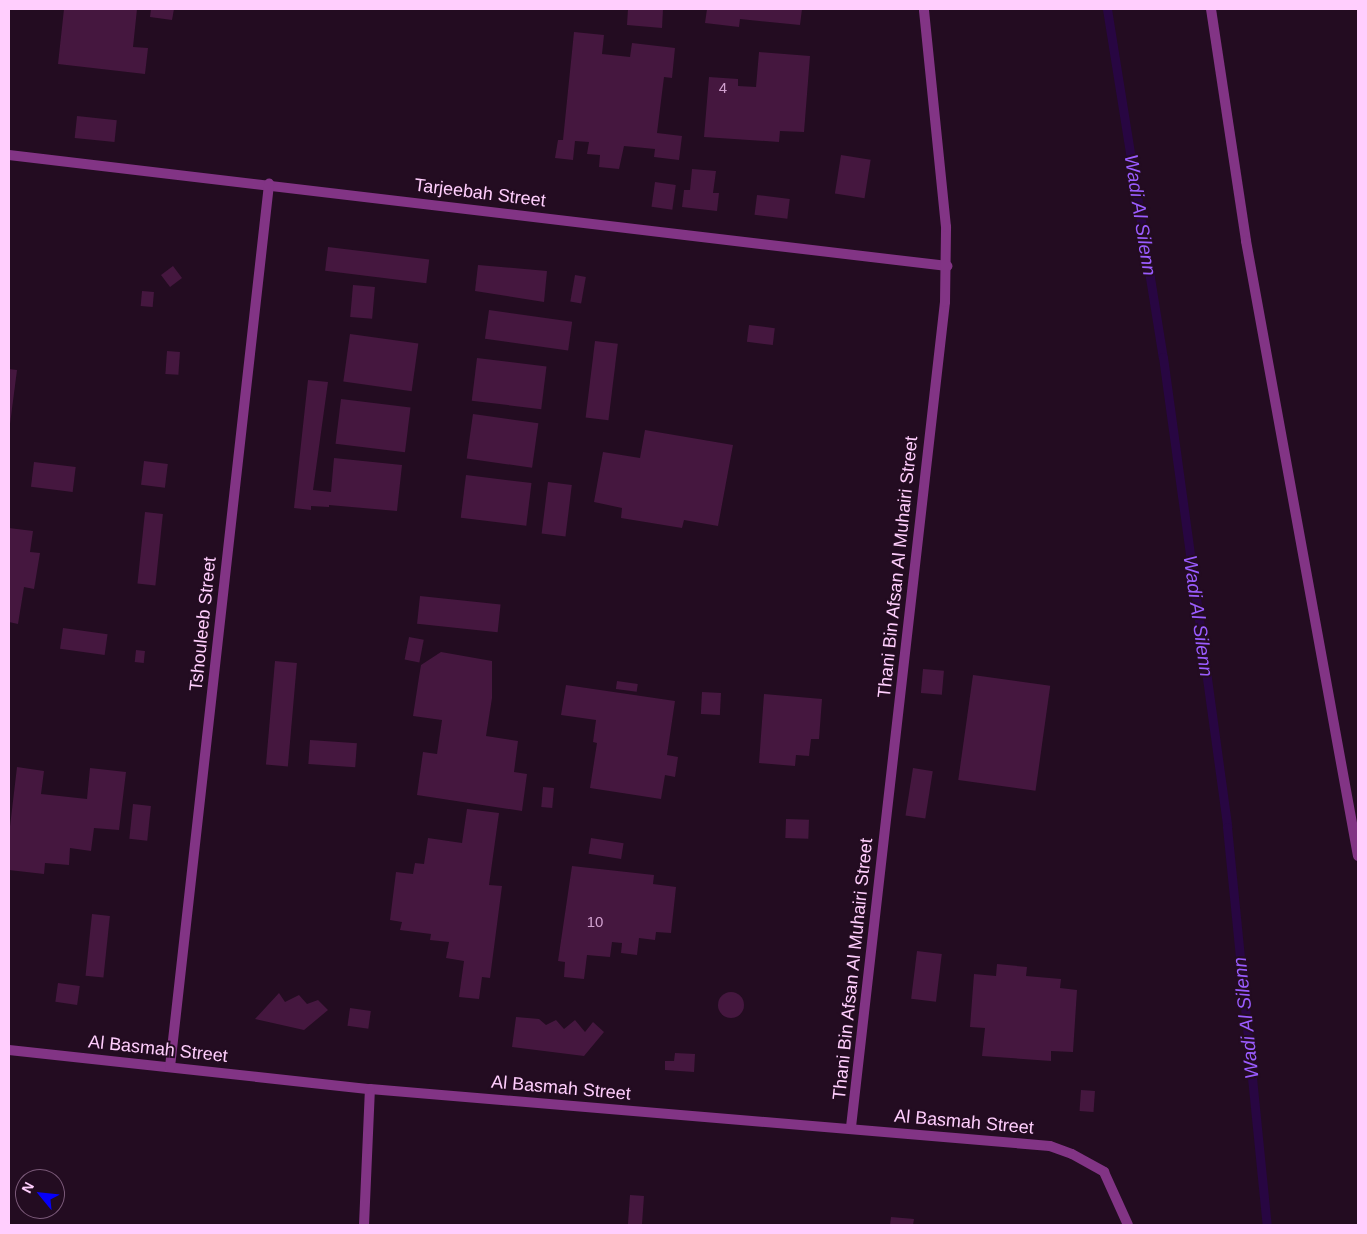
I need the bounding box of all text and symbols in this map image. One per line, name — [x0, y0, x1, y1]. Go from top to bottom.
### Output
house number: 4 — [719, 79, 727, 97]
water label: Wadi Al Silenn — [1119, 152, 1161, 278]
street label: Tarjeebah Street — [413, 174, 547, 212]
street label: Thani Bin Afsan Al Muhairi Street — [873, 434, 923, 700]
water label: Wadi Al Silenn — [1178, 553, 1218, 679]
street label: Tshouleeb Street — [185, 556, 221, 692]
street label: Thani Bin Afsan Al Muhairi Street — [828, 836, 878, 1102]
house number: 10 — [587, 913, 603, 931]
water label: Wadi Al Silenn — [1228, 956, 1264, 1080]
street label: Al Basmah Street — [87, 1031, 229, 1067]
street label: Al Basmah Street — [490, 1071, 632, 1105]
street label: Al Basmah Street — [893, 1105, 1035, 1139]
north arrow — [15, 1169, 65, 1219]
text: N — [18, 1179, 37, 1196]

